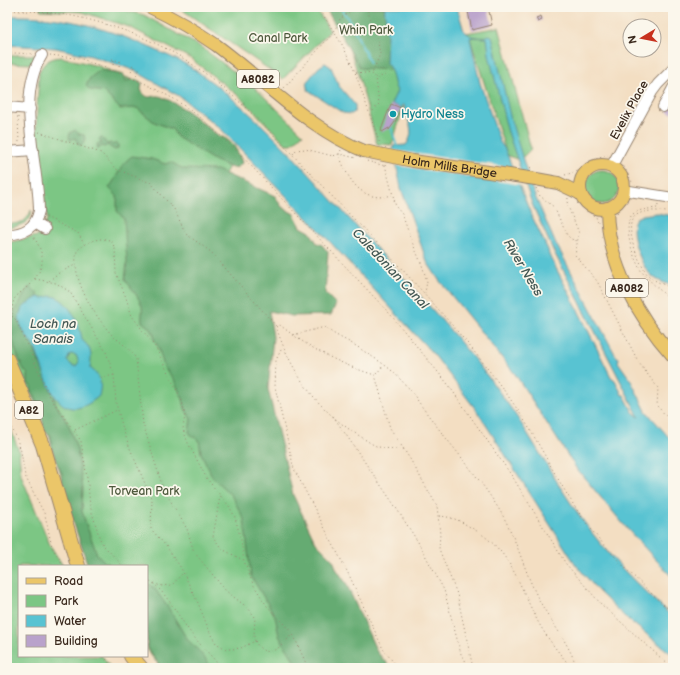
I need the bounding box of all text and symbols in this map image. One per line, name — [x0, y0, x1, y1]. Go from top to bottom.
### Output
north arrow — [622, 18, 662, 58]
park label: Whin Park — [339, 23, 393, 38]
park label: Canal Park — [249, 31, 308, 46]
text: N — [626, 34, 640, 45]
road number: A8082 — [237, 70, 279, 88]
street label: Evelix Place — [607, 78, 652, 142]
place label: Hydro Ness — [401, 107, 464, 122]
marker: Hydro Ness — [388, 109, 398, 119]
street label: Holm Mills Bridge — [401, 152, 498, 181]
water label: Caledonian Canal — [349, 225, 433, 313]
water label: River Ness — [500, 236, 547, 299]
road number: A8082 — [606, 279, 648, 297]
water label: Loch na Sanais — [30, 316, 76, 347]
road number: A82 — [15, 401, 43, 419]
park label: Torvean Park — [109, 484, 179, 499]
legend — [18, 565, 148, 657]
text: Road — [54, 574, 83, 589]
text: Park — [54, 594, 78, 609]
text: Water — [54, 614, 86, 629]
text: Building — [54, 634, 98, 649]

